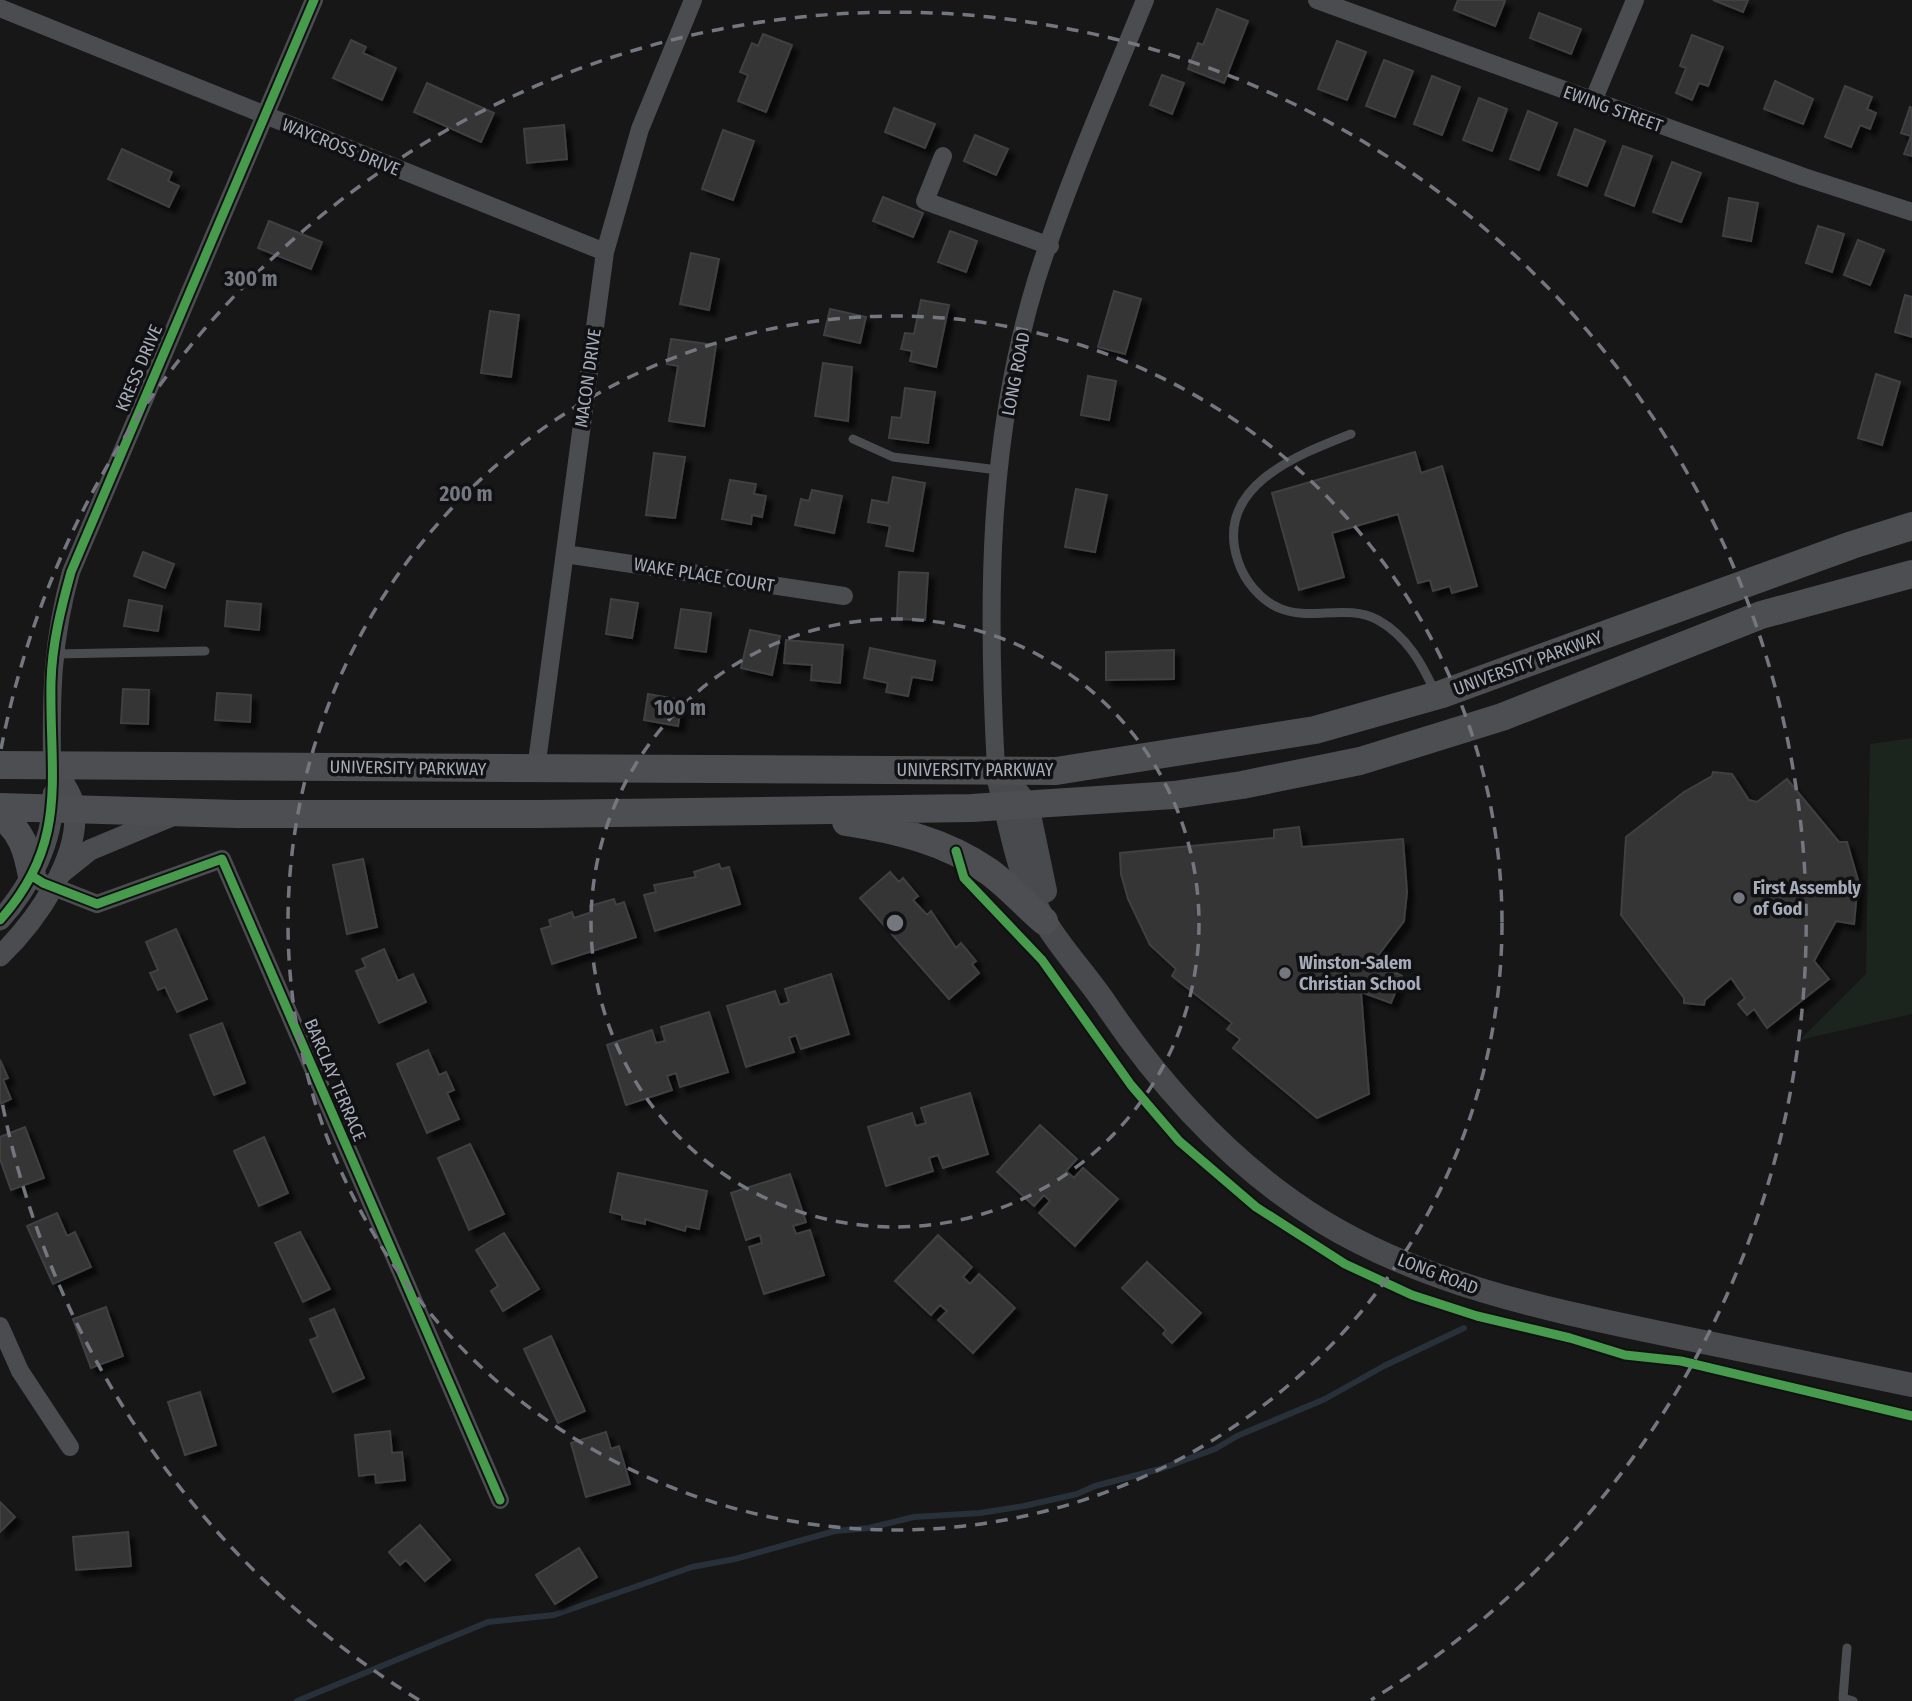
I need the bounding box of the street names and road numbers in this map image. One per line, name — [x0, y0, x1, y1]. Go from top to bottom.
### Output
street label: EWING STREET — [1560, 81, 1666, 137]
street label: WAYCROSS DRIVE — [279, 113, 403, 181]
street label: KRESS DRIVE — [111, 321, 167, 415]
street label: MACON DRIVE — [570, 327, 606, 429]
street label: LONG ROAD — [997, 330, 1035, 418]
street label: WAKE PLACE COURT — [632, 553, 777, 597]
street label: UNIVERSITY PARKWAY — [1451, 626, 1605, 700]
street label: UNIVERSITY PARKWAY — [329, 756, 487, 780]
street label: UNIVERSITY PARKWAY — [897, 759, 1053, 781]
street label: BARCLAY TERRACE — [299, 1015, 371, 1145]
street label: LONG ROAD — [1395, 1249, 1481, 1299]

